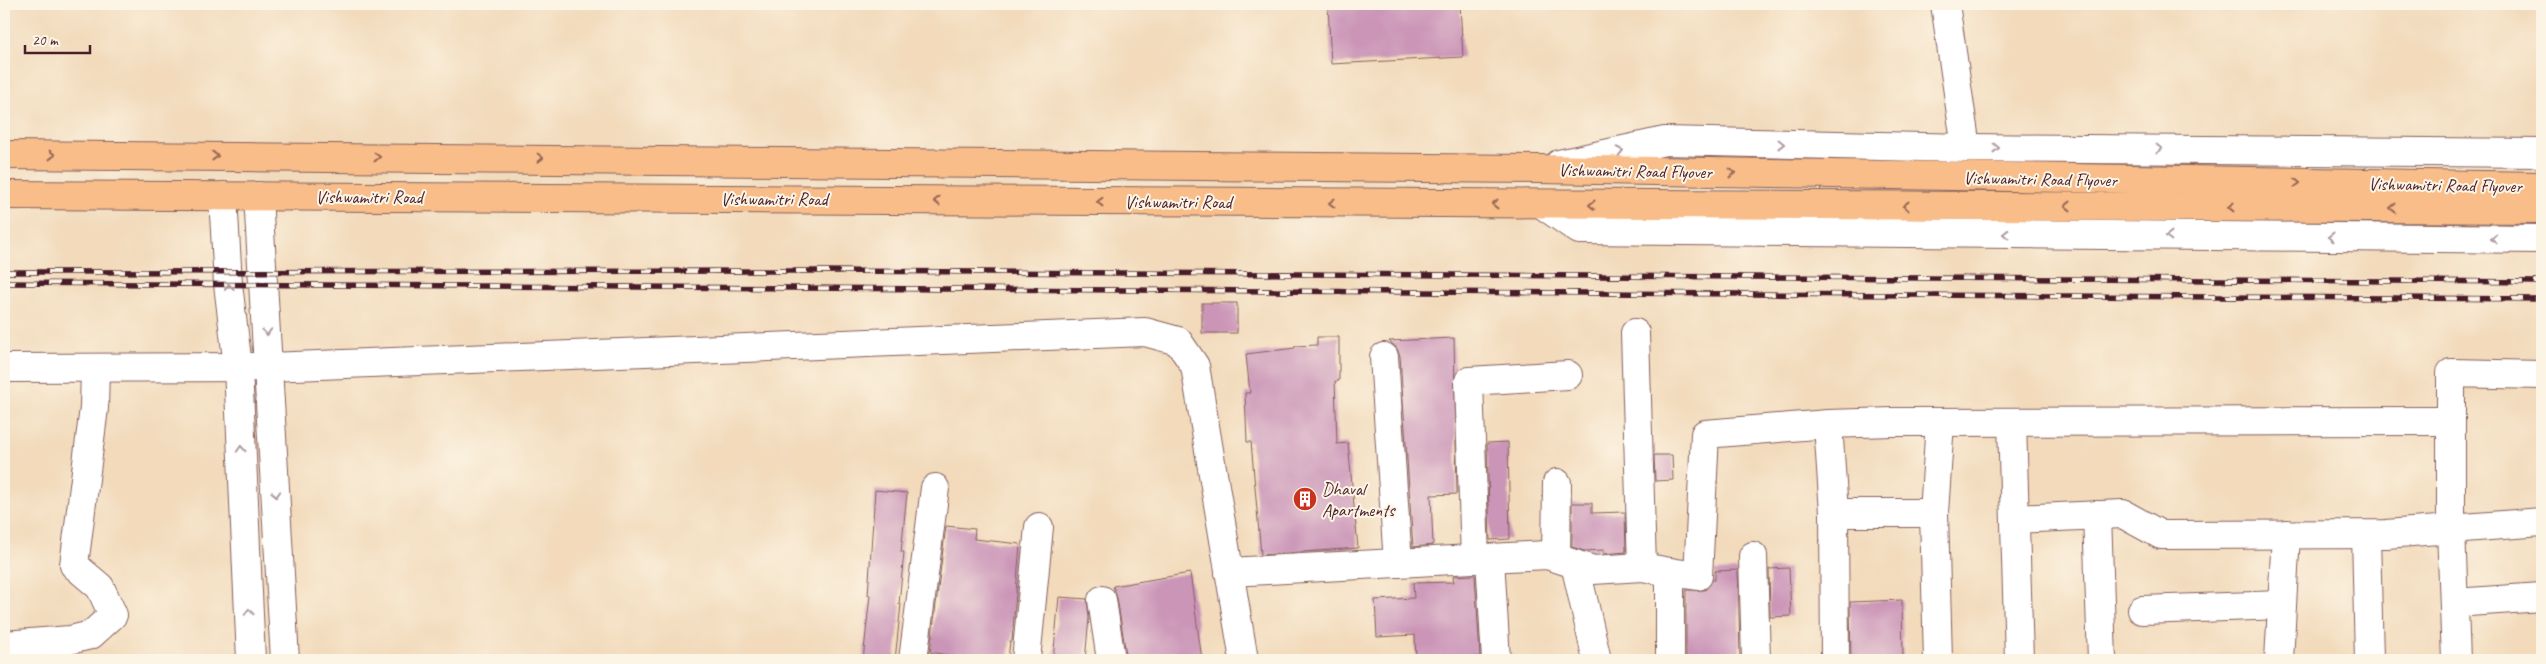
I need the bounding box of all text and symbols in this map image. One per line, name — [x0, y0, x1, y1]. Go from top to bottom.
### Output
scale bar — [25, 22, 90, 54]
text: 20 m — [32, 31, 59, 50]
one-way arrow — [1778, 139, 1785, 149]
one-way arrow — [1992, 143, 2000, 153]
one-way arrow — [2155, 144, 2163, 155]
one-way arrow — [1615, 146, 1624, 157]
one-way arrow — [49, 150, 57, 160]
one-way arrow — [212, 151, 219, 161]
one-way arrow — [374, 152, 382, 162]
one-way arrow — [536, 153, 544, 163]
street label: Vishwamitri Road Flyover — [1558, 159, 1713, 183]
street label: Vishwamitri Road Flyover — [1963, 167, 2118, 191]
one-way arrow — [1728, 168, 1736, 178]
street label: Vishwamitri Road Flyover — [2368, 173, 2523, 197]
one-way arrow — [2293, 178, 2301, 188]
street label: Vishwamitri Road — [316, 186, 425, 208]
street label: Vishwamitri Road — [721, 188, 830, 210]
street label: Vishwamitri Road — [1125, 191, 1234, 213]
one-way arrow — [933, 195, 941, 206]
one-way arrow — [1095, 197, 1103, 207]
one-way arrow — [1328, 198, 1336, 208]
one-way arrow — [1490, 199, 1498, 209]
one-way arrow — [1588, 200, 1596, 210]
one-way arrow — [1902, 201, 1910, 211]
one-way arrow — [2064, 201, 2072, 211]
one-way arrow — [2227, 202, 2234, 212]
one-way arrow — [2389, 203, 2397, 213]
one-way arrow — [2002, 229, 2010, 239]
one-way arrow — [2164, 230, 2172, 241]
one-way arrow — [2327, 232, 2334, 242]
one-way arrow — [2489, 233, 2497, 244]
one-way arrow — [223, 283, 234, 291]
one-way arrow — [261, 328, 272, 336]
one-way arrow — [236, 445, 247, 453]
place label: Dhaval Apartments — [1322, 478, 1396, 521]
building icon: Dhaval Apartments — [1292, 486, 1318, 512]
one-way arrow — [271, 490, 282, 498]
one-way arrow — [243, 607, 254, 615]

